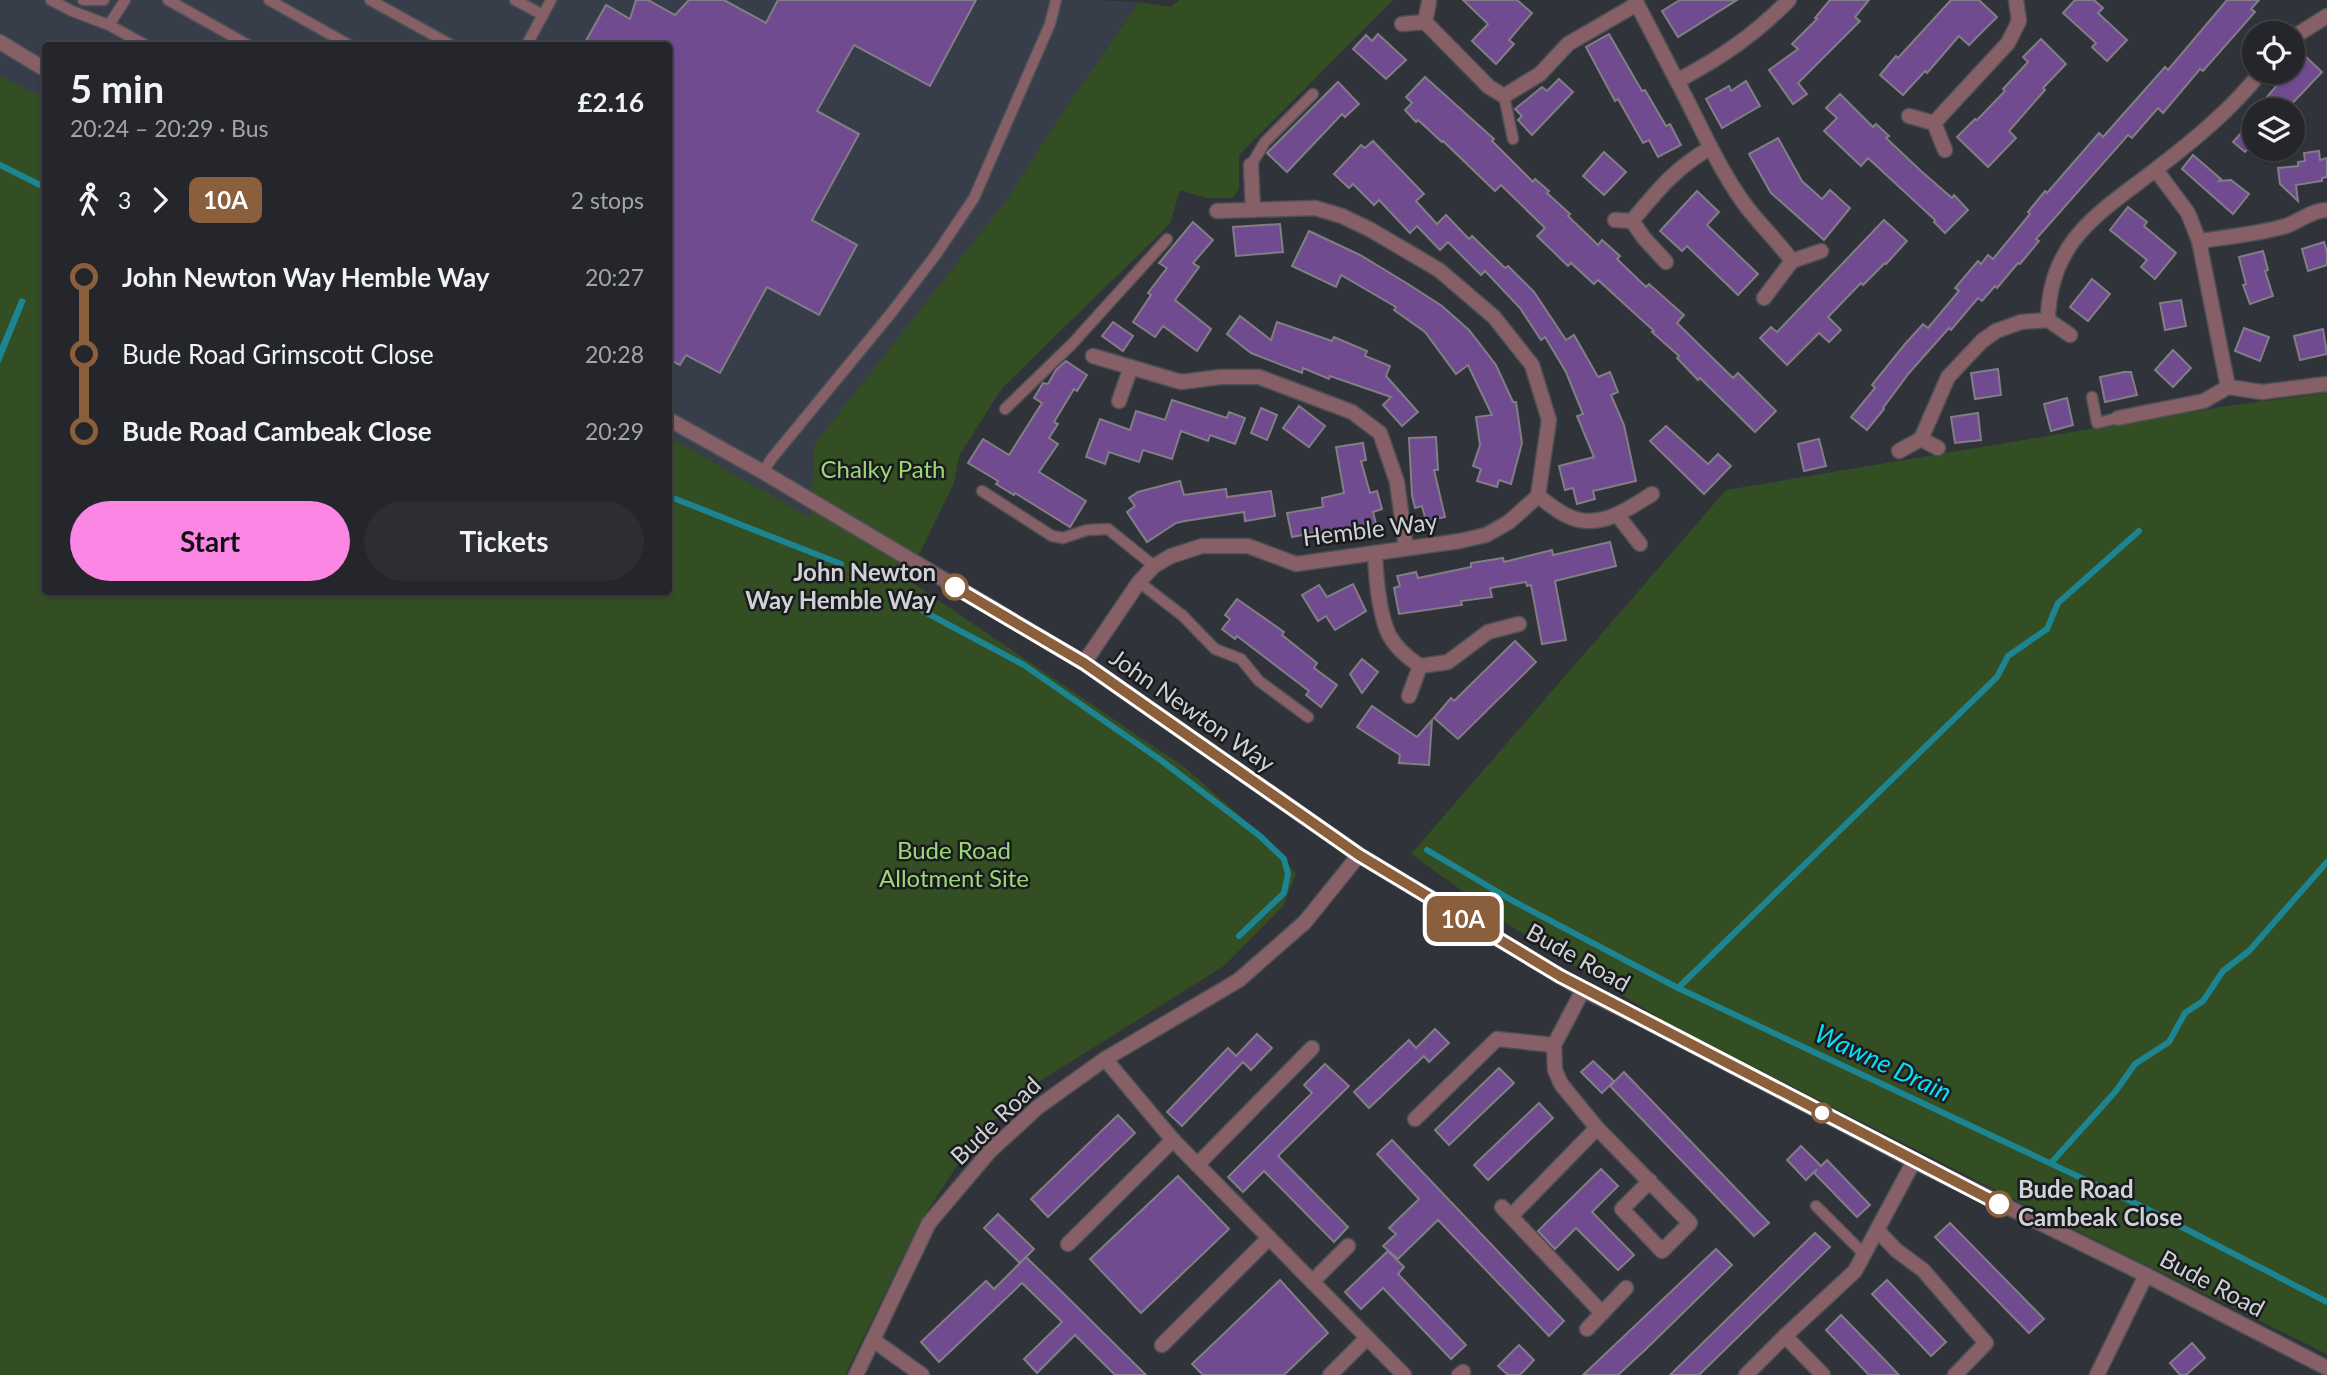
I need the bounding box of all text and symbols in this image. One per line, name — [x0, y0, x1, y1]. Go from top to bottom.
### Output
map controls — [2242, 21, 2305, 161]
button: locate — [2242, 21, 2305, 84]
text: 5 min — [70, 65, 164, 111]
text: £2.16 — [578, 86, 644, 118]
button: layers — [2242, 98, 2305, 161]
text: 20:24 – 20:29 · Bus — [70, 114, 269, 142]
icon: walk — [70, 181, 108, 219]
icon: forward — [141, 181, 179, 219]
text: 10A — [203, 185, 248, 214]
text: 3 — [118, 186, 131, 214]
text: 2 stops — [571, 186, 644, 214]
text: John Newton Way Hemble Way — [122, 261, 490, 293]
text: 20:27 — [585, 263, 644, 291]
text: Bude Road Grimscott Close — [122, 338, 434, 370]
text: 20:28 — [585, 340, 644, 368]
text: Bude Road Cambeak Close — [122, 415, 432, 447]
text: 20:29 — [585, 417, 644, 445]
park label: Chalky Path — [821, 454, 945, 483]
button: Start — [70, 501, 350, 581]
button: Tickets — [364, 501, 644, 581]
street label: Hemble Way — [1301, 506, 1439, 551]
place label: John Newton Way Hemble Way — [745, 557, 936, 614]
marker: John Newton Way Hemble Way — [942, 574, 968, 600]
street label: John Newton Way — [1105, 642, 1281, 778]
park label: Bude Road Allotment Site — [879, 835, 1029, 892]
line badge: 10A — [1423, 896, 1503, 942]
text: 10A — [1441, 904, 1485, 933]
street label: Bude Road — [1522, 916, 1636, 997]
water label: Wawne Drain — [1810, 1016, 1957, 1108]
street label: Bude Road — [944, 1070, 1046, 1170]
unlabelled marker — [1812, 1103, 1832, 1123]
place label: Bude Road Cambeak Close — [2018, 1174, 2183, 1231]
marker: Bude Road Cambeak Close — [1986, 1191, 2012, 1217]
street label: Bude Road — [2156, 1243, 2270, 1322]

